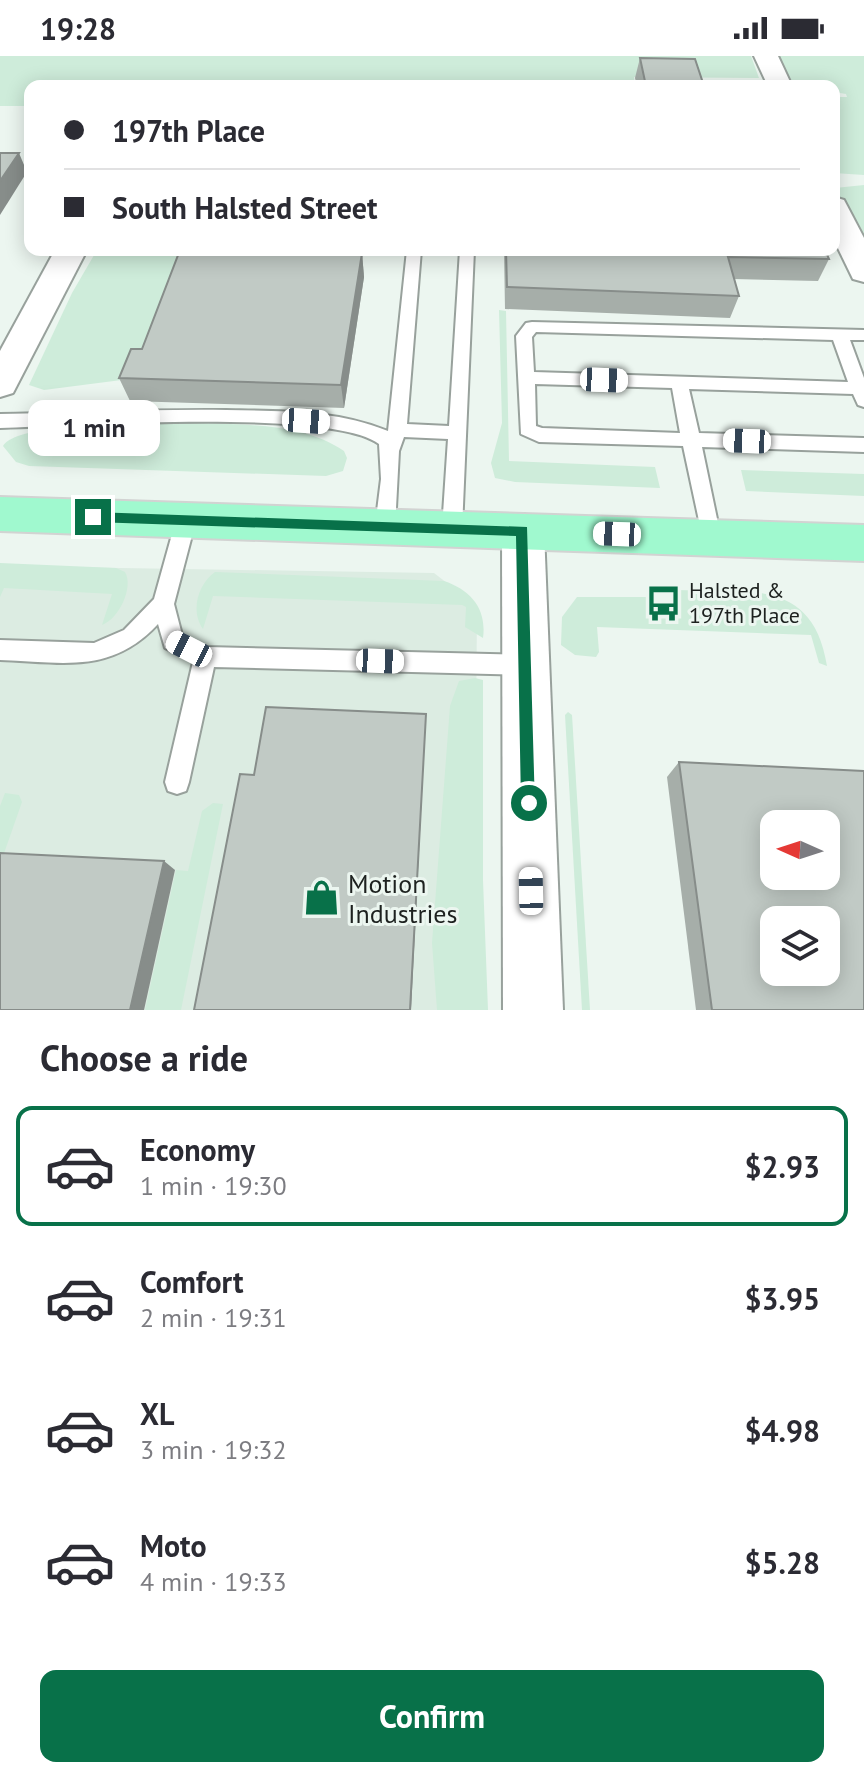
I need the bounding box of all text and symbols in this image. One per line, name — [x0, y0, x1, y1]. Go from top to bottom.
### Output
text: 19:28 — [40, 9, 116, 48]
text: 197th Place — [112, 111, 265, 150]
text: South Halsted Street — [112, 188, 377, 227]
car — [580, 367, 628, 393]
callout: 1 min — [27, 401, 159, 457]
car — [281, 407, 331, 435]
text: 1 min — [62, 411, 126, 444]
car — [723, 428, 771, 454]
route end — [75, 499, 111, 535]
car — [593, 521, 641, 547]
place label: Halsted & 197th Place — [689, 576, 800, 629]
bus stop icon: Halsted & 197th Place — [644, 584, 682, 622]
car — [162, 627, 216, 671]
car — [356, 648, 404, 674]
route start — [511, 785, 547, 821]
north arrow — [760, 810, 840, 890]
map controls — [760, 810, 840, 986]
place label: Motion Industries — [348, 867, 458, 930]
car — [519, 867, 543, 915]
shop icon: Motion Industries — [303, 879, 341, 917]
button: layers — [760, 906, 840, 986]
text: Choose a ride — [40, 1034, 248, 1081]
icon: car — [44, 1130, 116, 1202]
text: Economy — [140, 1130, 255, 1169]
text: $2.93 — [745, 1147, 820, 1186]
text: 1 min · 19:30 — [140, 1169, 287, 1202]
icon: car — [44, 1262, 116, 1334]
text: Comfort — [140, 1262, 243, 1301]
text: $3.95 — [745, 1279, 820, 1318]
text: 2 min · 19:31 — [140, 1301, 287, 1334]
icon: car — [44, 1394, 116, 1466]
text: XL — [140, 1394, 174, 1433]
text: $4.98 — [745, 1411, 820, 1450]
text: 3 min · 19:32 — [140, 1433, 287, 1466]
icon: car — [44, 1526, 116, 1598]
text: Moto — [140, 1526, 207, 1565]
text: $5.28 — [745, 1543, 820, 1582]
text: 4 min · 19:33 — [140, 1565, 287, 1598]
button: Confirm — [40, 1670, 824, 1762]

